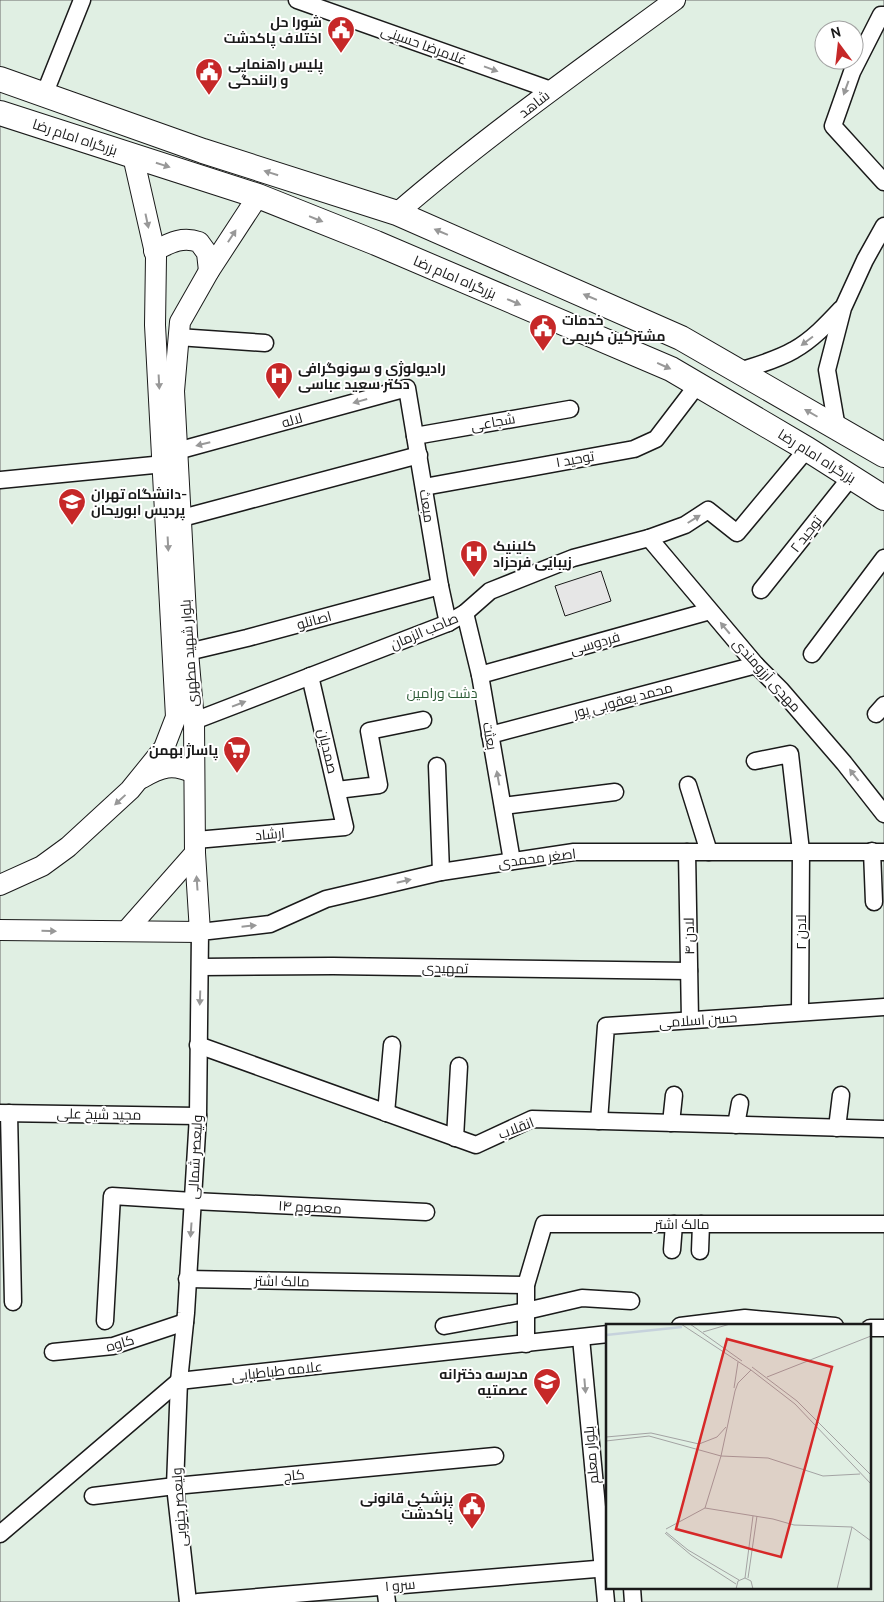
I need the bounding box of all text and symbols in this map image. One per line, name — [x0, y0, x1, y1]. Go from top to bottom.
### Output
place label: شورا حل اختلاف پاکدشت — [224, 13, 322, 49]
public building icon: شورا حل اختلاف پاکدشت — [326, 15, 356, 54]
north arrow — [814, 20, 864, 70]
street label: غلامرضا حسینی — [379, 21, 469, 69]
text: N — [829, 22, 843, 42]
place label: پلیس راهنمایی و رانندگی — [228, 55, 323, 89]
public building icon: پلیس راهنمایی و رانندگی — [194, 57, 224, 96]
one-way arrow — [484, 66, 499, 73]
one-way arrow — [842, 81, 850, 96]
street label: شاهد — [515, 86, 553, 122]
street label: بزرگراه امام رضا — [30, 115, 120, 160]
one-way arrow — [156, 162, 171, 170]
one-way arrow — [264, 169, 279, 176]
one-way arrow — [144, 213, 152, 229]
one-way arrow — [309, 216, 323, 224]
one-way arrow — [434, 228, 448, 236]
one-way arrow — [227, 229, 237, 242]
street label: بزرگراه امام رضا — [410, 251, 499, 303]
one-way arrow — [582, 293, 597, 301]
one-way arrow — [507, 299, 522, 307]
place label: خدمات مشترکین کریمی — [562, 311, 665, 345]
public building icon: خدمات مشترکین کریمی — [528, 313, 558, 352]
one-way arrow — [800, 336, 814, 346]
place label: رادیولوژی و سونوگرافی دکتر سعید عباسی — [298, 359, 446, 393]
hospital icon: رادیولوژی و سونوگرافی دکتر سعید عباسی — [264, 361, 294, 400]
one-way arrow — [657, 363, 671, 371]
one-way arrow — [155, 374, 163, 390]
one-way arrow — [352, 398, 367, 406]
street label: لاله — [279, 408, 305, 432]
street label: شجاعی — [469, 409, 517, 435]
one-way arrow — [804, 409, 819, 417]
street label: بزرگراه امام رضا — [774, 425, 859, 488]
one-way arrow — [196, 440, 211, 448]
street label: توحید ۱ — [554, 447, 596, 471]
place label: دانشگاه تهران- پردیس ابوریحان — [91, 485, 187, 521]
school or university icon: دانشگاه تهران- پردیس ابوریحان — [57, 487, 87, 526]
street label: مبعث — [415, 488, 439, 524]
street label: توحید ۲ — [786, 512, 826, 556]
one-way arrow — [688, 515, 701, 524]
one-way arrow — [164, 537, 172, 553]
place label: کلینیک زیبایی فرحزاد — [493, 537, 572, 571]
hospital icon: کلینیک زیبایی فرحزاد — [459, 539, 489, 578]
street label: بلوار شهید مطهری — [176, 599, 202, 707]
street label: اصانلو — [295, 607, 333, 633]
street label: صاحب الزمان — [387, 609, 461, 653]
one-way arrow — [719, 622, 730, 635]
street label: فردوسی — [568, 627, 622, 659]
street label: مهدی آرزومندی — [729, 634, 805, 716]
street label: محمد یعقوبی پور — [570, 678, 675, 723]
park label: دشت ورامین — [407, 684, 477, 702]
one-way arrow — [232, 700, 247, 708]
street label: بعثت — [479, 721, 501, 751]
street label: صمدیان — [314, 727, 342, 775]
supermarket icon: پاساژ بهمن — [222, 735, 252, 774]
place label: پاساژ بهمن — [149, 741, 218, 761]
one-way arrow — [849, 768, 859, 782]
one-way arrow — [493, 770, 501, 786]
one-way arrow — [114, 794, 126, 806]
street label: ارشاد — [254, 824, 286, 844]
street label: اصغر محمدی — [497, 844, 577, 872]
one-way arrow — [193, 875, 201, 891]
one-way arrow — [396, 877, 411, 885]
street label: لادن ۲ — [792, 914, 810, 950]
street label: لادن ۴ — [680, 917, 698, 955]
one-way arrow — [241, 922, 257, 930]
one-way arrow — [41, 927, 57, 935]
street label: تمهیدی — [422, 959, 469, 977]
one-way arrow — [195, 990, 203, 1006]
street label: حسن اسلامی — [658, 1008, 738, 1032]
street label: مجید شیخ علی — [56, 1104, 142, 1124]
street label: انقلاب — [496, 1113, 536, 1143]
street label: ولیعصر شمالی — [184, 1114, 206, 1200]
street label: ۱۴ معصوم — [278, 1196, 342, 1219]
street label: مالک اشتر — [653, 1215, 710, 1233]
one-way arrow — [187, 1222, 195, 1238]
street label: مالک اشتر — [253, 1272, 310, 1290]
inset map — [606, 1324, 872, 1590]
street label: کاوه — [104, 1330, 136, 1356]
street label: علامه طباطبایی — [231, 1357, 323, 1385]
place label: مدرسه دخترانه عصمتیه — [439, 1365, 528, 1399]
school or university icon: مدرسه دخترانه عصمتیه — [532, 1367, 562, 1406]
one-way arrow — [581, 1379, 589, 1395]
street label: بلوار معلم — [579, 1425, 603, 1485]
street label: کاج — [283, 1465, 305, 1485]
street label: ولیعصر جنوبی — [167, 1467, 191, 1547]
place label: پزشکی قانونی پاکدشت — [360, 1489, 453, 1525]
public building icon: پزشکی قانونی پاکدشت — [457, 1491, 487, 1530]
street label: سرو ۱ — [384, 1575, 416, 1595]

